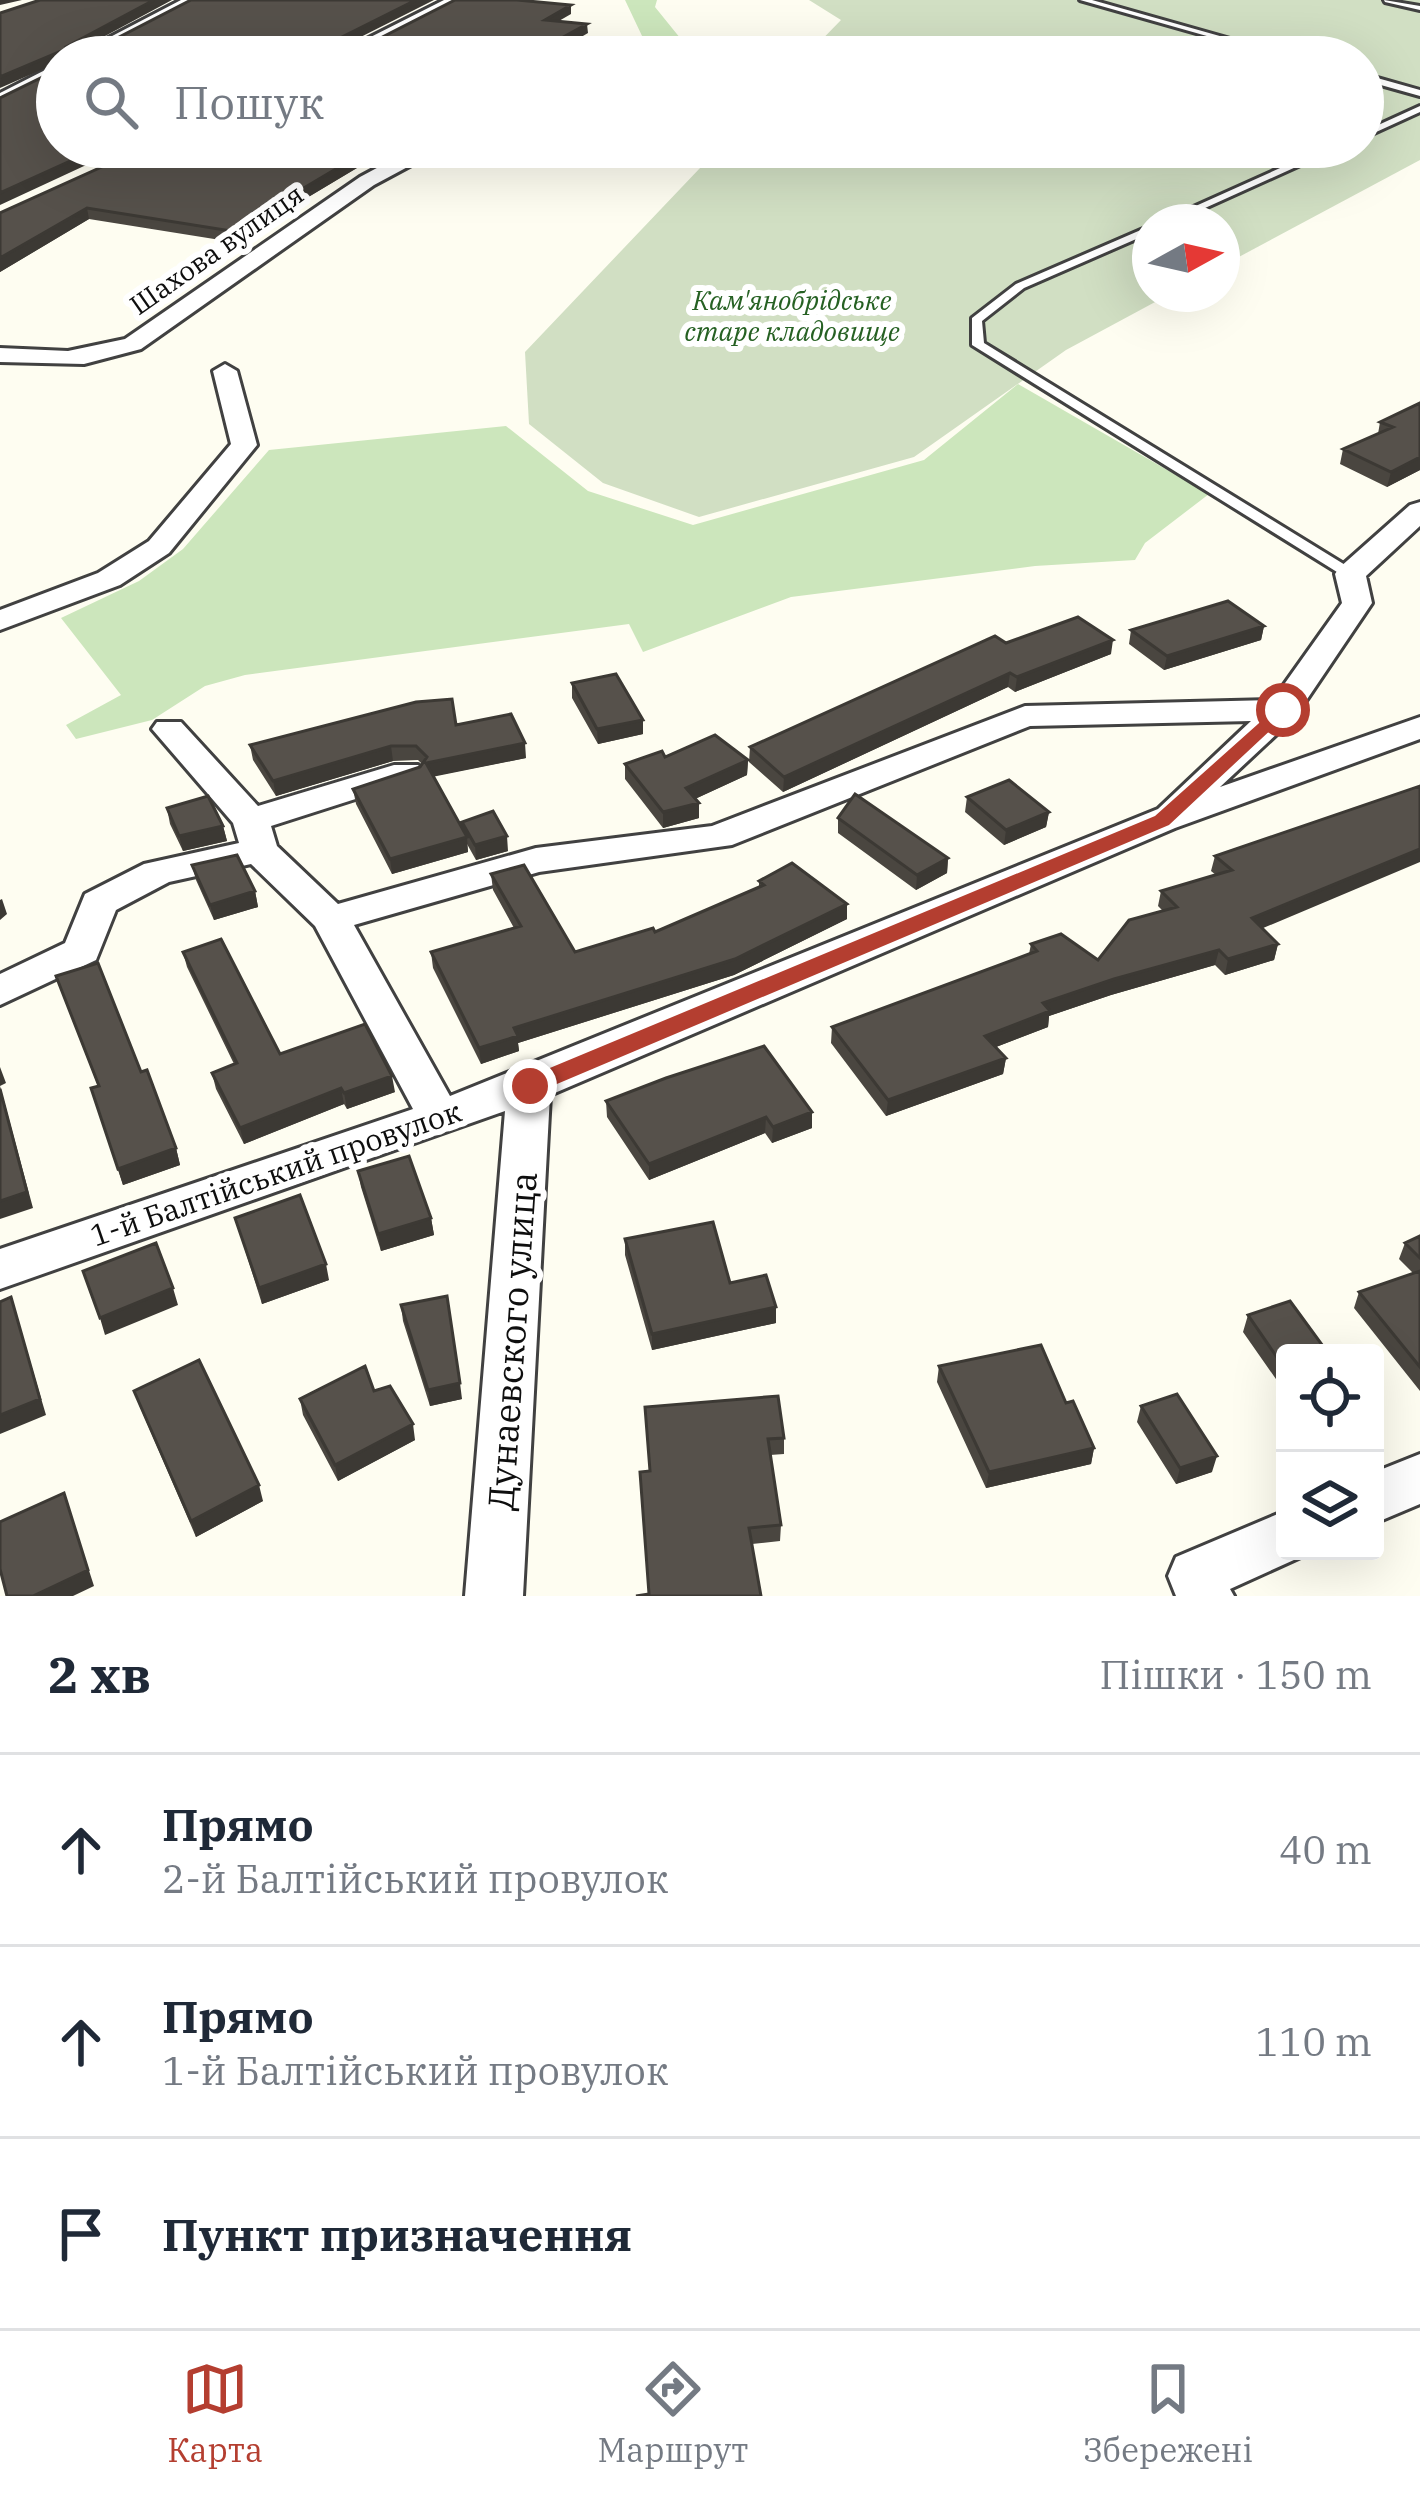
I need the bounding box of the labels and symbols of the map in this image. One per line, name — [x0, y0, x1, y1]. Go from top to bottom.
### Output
street label: Шахова вулиця — [123, 176, 310, 322]
north arrow — [1132, 204, 1240, 312]
park label: Кам'янобрідське старе кладовище — [684, 282, 900, 348]
route start — [1256, 683, 1310, 737]
route end — [503, 1059, 557, 1113]
street label: 1-й Балтійський провулок — [85, 1091, 466, 1254]
street label: Дунаевского улица — [476, 1170, 547, 1512]

